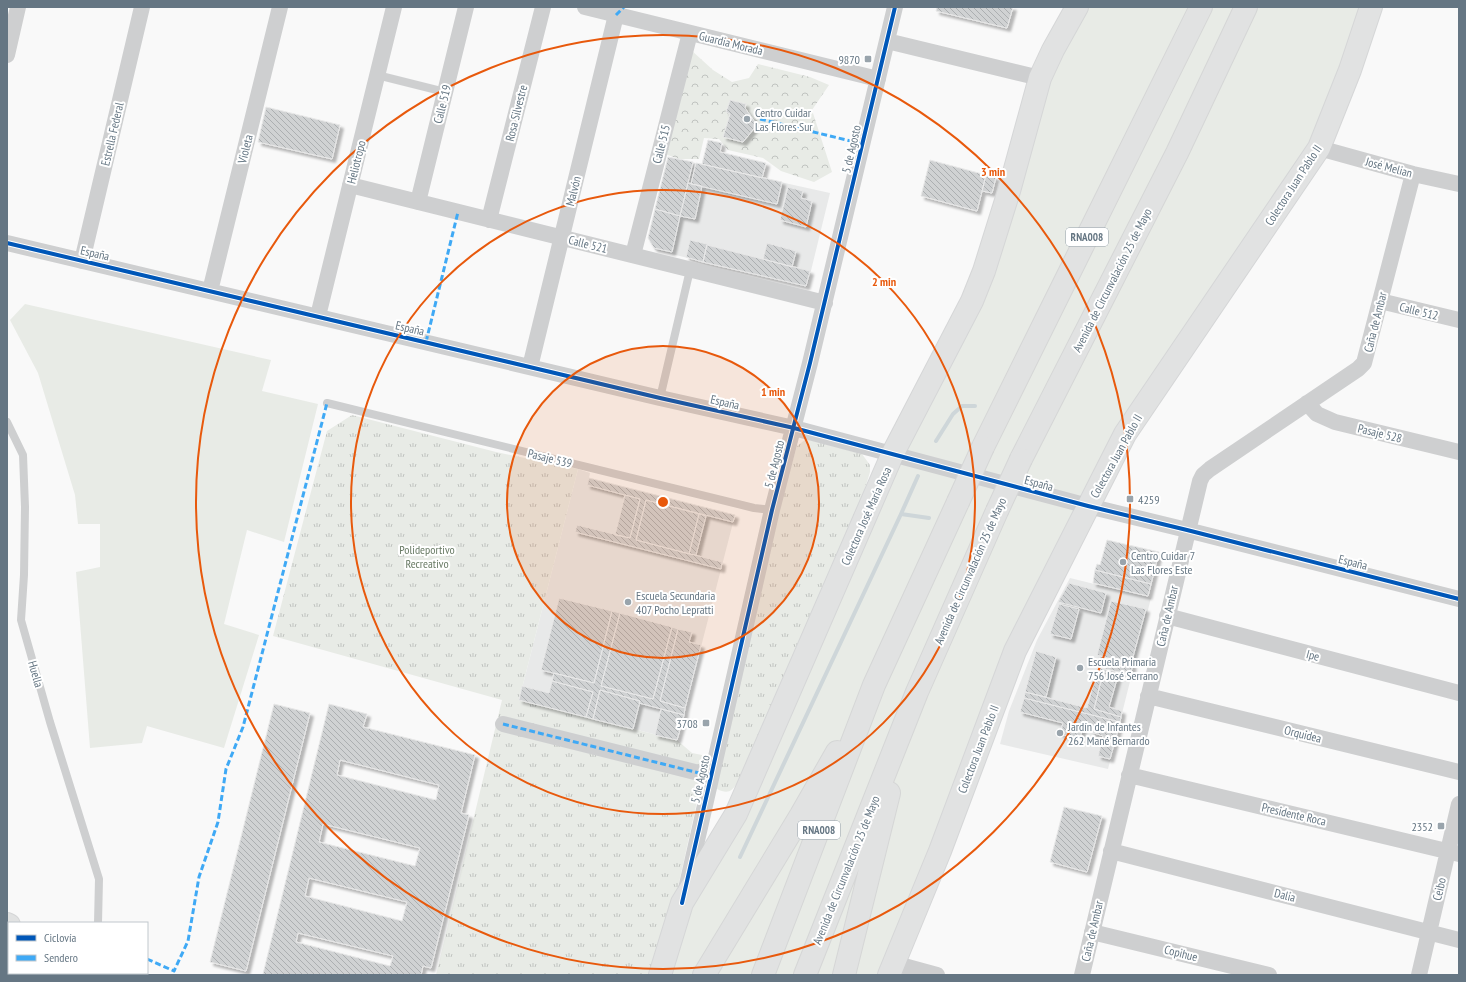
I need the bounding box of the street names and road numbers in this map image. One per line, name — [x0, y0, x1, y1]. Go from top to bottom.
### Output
street label: Guardia Morada — [698, 28, 765, 58]
street label: Calle 519 — [430, 83, 454, 125]
street label: Rosa Silvestre — [502, 83, 530, 143]
street label: Estrella Federal — [97, 101, 127, 167]
street label: Calle 515 — [649, 123, 673, 165]
street label: 5 de Agosto — [838, 124, 864, 174]
street label: Violeta — [234, 133, 256, 166]
street label: Heliotropo — [343, 139, 369, 185]
street label: Colectora Juan Pablo II — [1261, 142, 1325, 228]
street label: José Melian — [1363, 153, 1414, 180]
street label: Malvón — [562, 174, 584, 208]
street label: Avenida de Circunvalación 25 de Mayo — [1069, 206, 1155, 354]
road number: RNA008 — [1066, 228, 1108, 246]
street label: Calle 521 — [567, 232, 609, 256]
street label: España — [79, 242, 111, 264]
street label: Caña de Ambar — [1360, 289, 1390, 354]
street label: Calle 512 — [1398, 299, 1440, 323]
street label: España — [394, 317, 426, 339]
street label: España — [709, 391, 741, 413]
street label: Colectora Juan Pablo II — [1087, 412, 1145, 500]
street label: Pasaje 528 — [1356, 420, 1404, 446]
street label: 5 de Agosto — [761, 439, 787, 489]
street label: Pasaje 539 — [526, 445, 574, 471]
street label: Colectora José María Rosa — [838, 464, 894, 567]
street label: España — [1023, 472, 1055, 494]
street label: Avenida de Circunvalación 25 de Mayo — [931, 495, 1009, 647]
street label: España — [1337, 551, 1369, 573]
street label: Caña de Ambar — [1153, 583, 1181, 648]
street label: Ipe — [1305, 646, 1321, 664]
street label: Huella — [25, 659, 47, 689]
street label: Colectora Juan Pablo II — [954, 703, 1002, 795]
street label: Orquidea — [1283, 722, 1323, 746]
street label: 5 de Agosto — [687, 754, 713, 804]
street label: Avenida de Circunvalación 25 de Mayo — [809, 793, 883, 947]
street label: Presidente Roca — [1260, 799, 1328, 829]
road number: RNA008 — [798, 821, 840, 839]
street label: Ceibo — [1429, 876, 1449, 902]
street label: Dalia — [1273, 885, 1297, 905]
street label: Caña de Ambar — [1078, 898, 1106, 963]
street label: Copihue — [1163, 942, 1199, 964]

